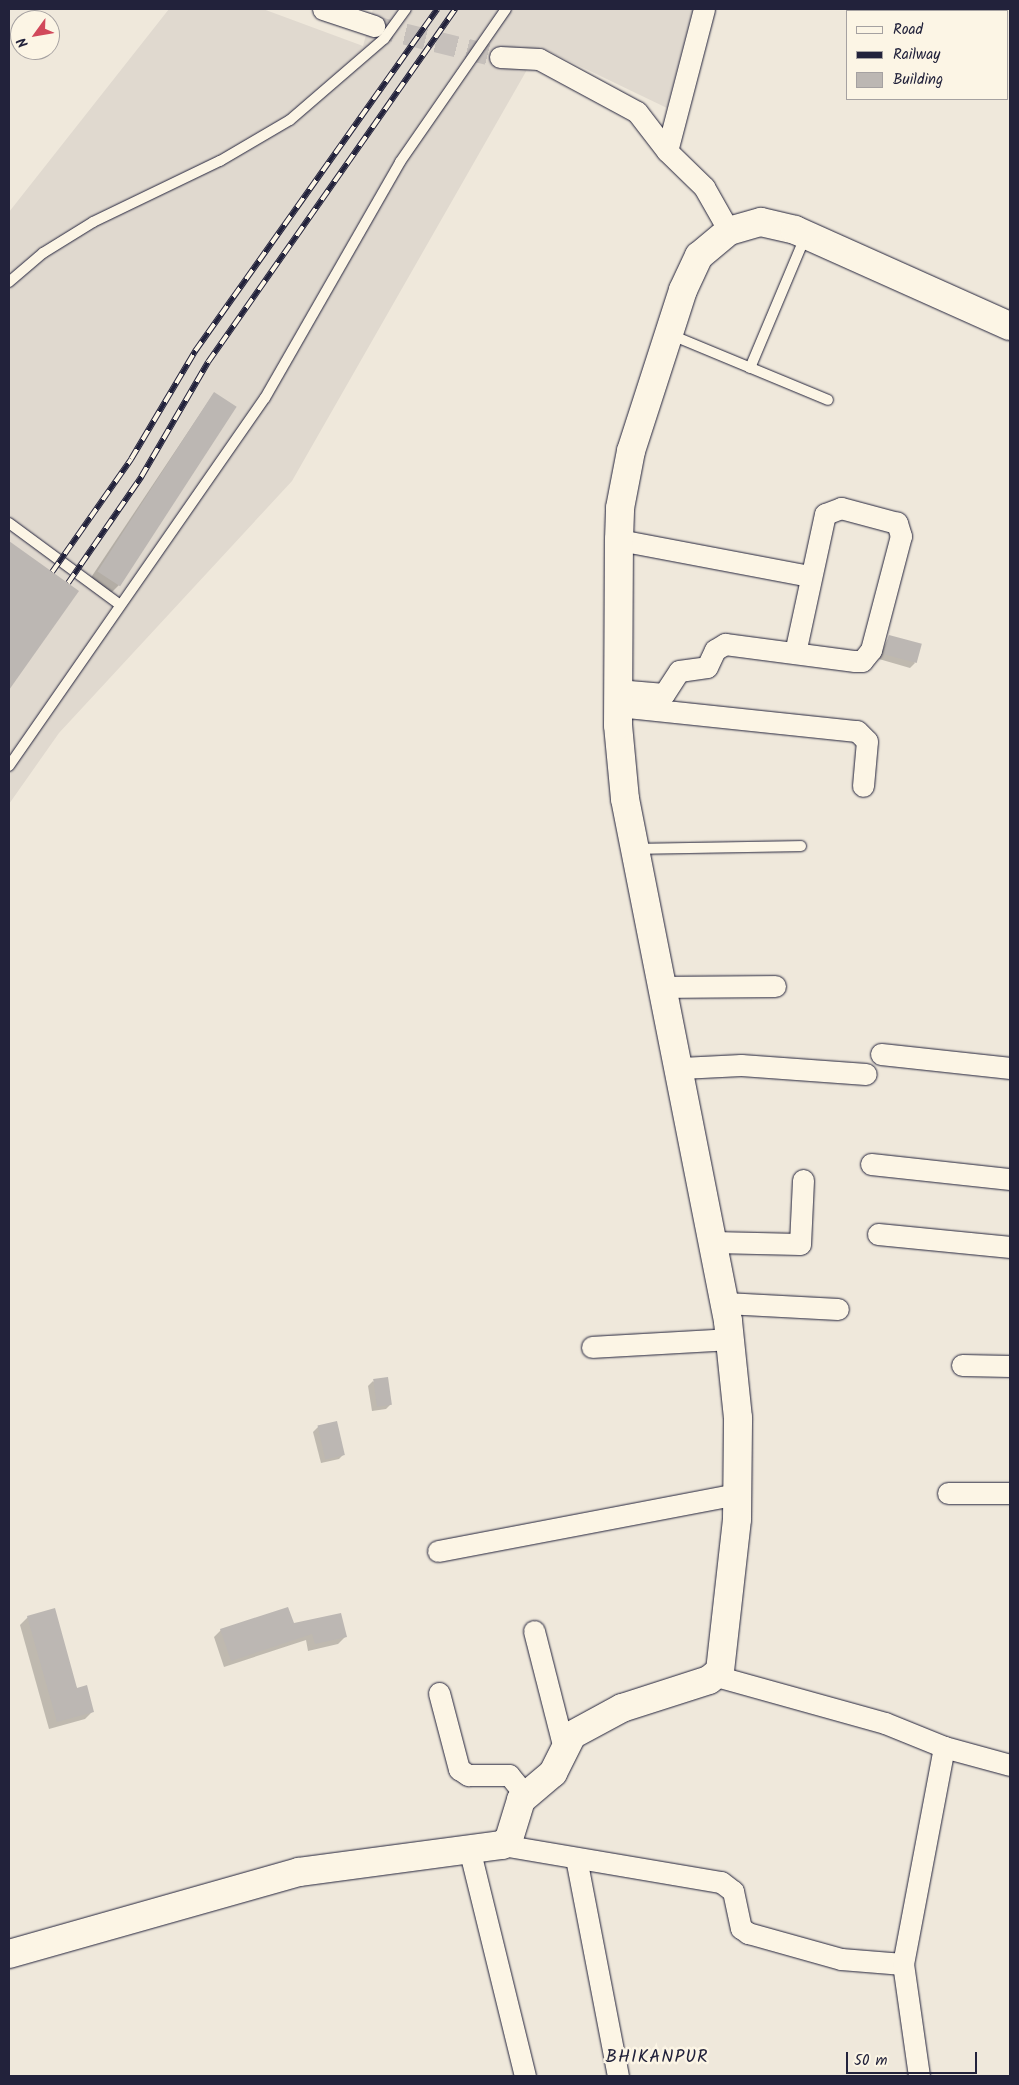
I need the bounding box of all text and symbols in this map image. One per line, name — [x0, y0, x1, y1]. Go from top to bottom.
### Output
north arrow — [10, 10, 60, 60]
legend — [846, 10, 1009, 100]
text: Road — [893, 18, 923, 42]
text: N — [11, 33, 35, 52]
text: Railway — [893, 43, 940, 67]
text: Building — [893, 68, 943, 92]
scale bar — [849, 2042, 980, 2074]
district label: BHIKANPUR — [604, 2047, 710, 2069]
text: 50 m — [854, 2049, 888, 2073]

